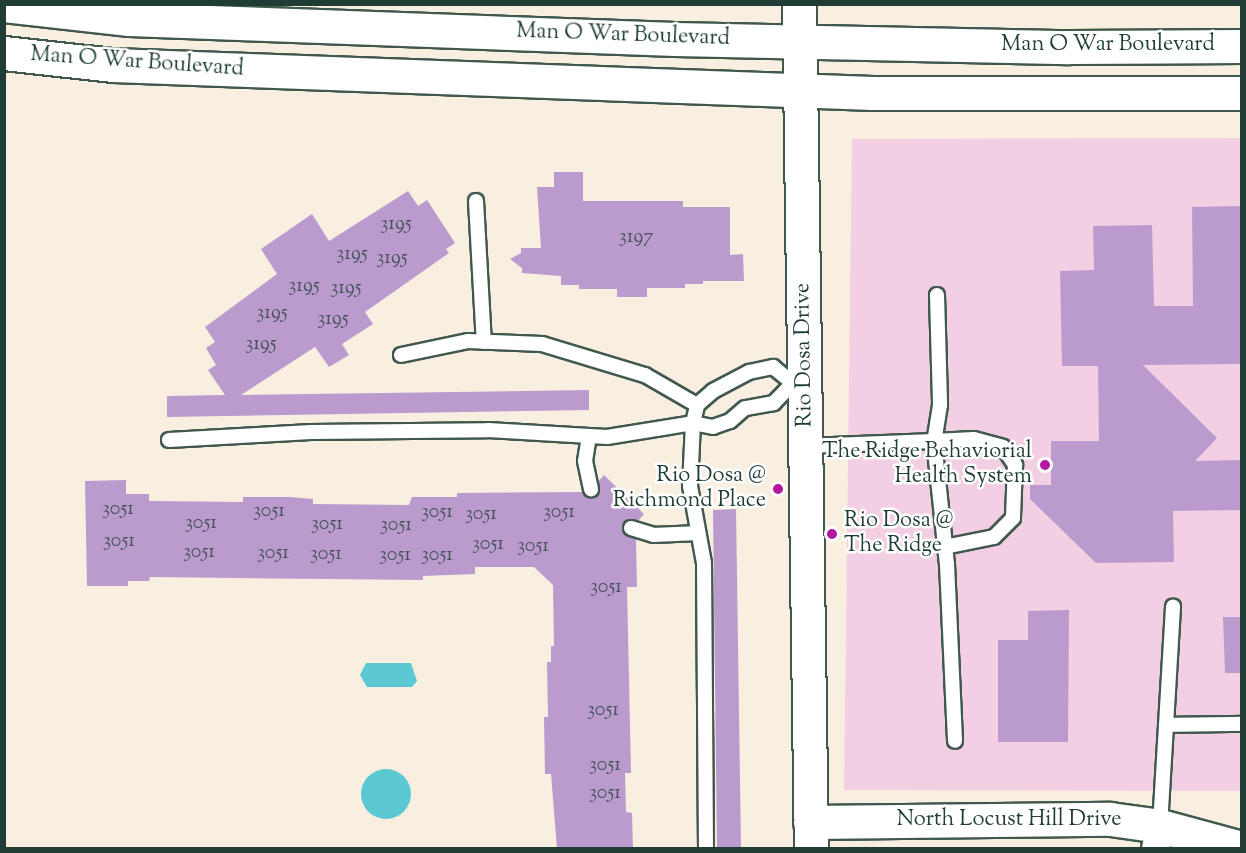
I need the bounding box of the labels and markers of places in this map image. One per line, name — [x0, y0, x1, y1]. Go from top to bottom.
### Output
place label: The Ridge Behaviorial Health System — [822, 439, 1032, 490]
marker: The Ridge Behaviorial Health System — [1036, 456, 1054, 474]
place label: Rio Dosa @ Richmond Place — [613, 463, 766, 514]
marker: Rio Dosa @ Richmond Place — [771, 482, 785, 496]
place label: Rio Dosa @ The Ridge — [844, 508, 954, 560]
marker: Rio Dosa @ The Ridge — [825, 527, 839, 541]

